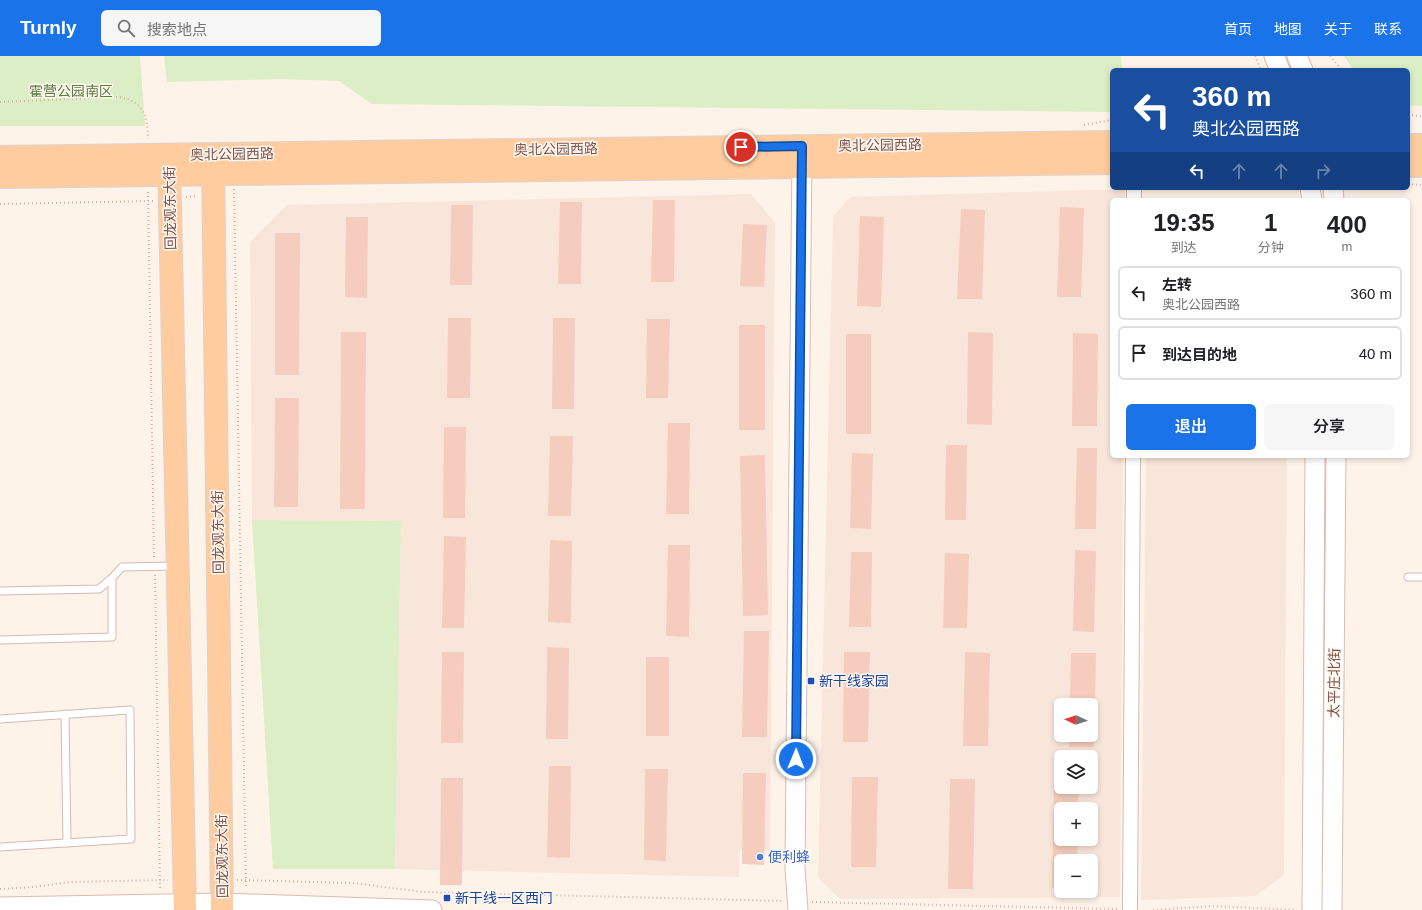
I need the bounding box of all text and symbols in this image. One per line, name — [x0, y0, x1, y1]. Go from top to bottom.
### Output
search box — [101, 10, 381, 46]
text: Turnly — [20, 17, 77, 38]
icon: search — [115, 17, 137, 39]
text: 搜索地点 — [147, 21, 207, 38]
text: 首页 — [1224, 21, 1252, 37]
text: 地图 — [1274, 21, 1302, 37]
text: 关于 — [1324, 21, 1352, 37]
text: 联系 — [1374, 21, 1402, 37]
text: 360 m — [1192, 81, 1271, 112]
park label: 霍营公园南区 — [29, 83, 113, 99]
icon: left — [1126, 84, 1178, 136]
text: 奥北公园西路 — [1192, 119, 1300, 139]
pin — [724, 130, 758, 164]
icon: arrive — [730, 136, 752, 158]
street label: 奥北公园西路 — [838, 136, 922, 154]
street label: 奥北公园西路 — [514, 140, 598, 158]
street label: 奥北公园西路 — [190, 145, 274, 163]
icon: left — [1186, 160, 1208, 182]
icon: ahead — [1228, 160, 1250, 182]
icon: ahead — [1270, 160, 1292, 182]
icon: right — [1312, 160, 1334, 182]
street label: 回龙观东大街 — [161, 166, 179, 250]
text: 19:35 — [1153, 209, 1215, 236]
text: 1 — [1264, 209, 1277, 236]
text: 400 — [1327, 211, 1367, 238]
text: m — [1341, 239, 1352, 254]
text: 到达 — [1171, 240, 1197, 255]
text: 分钟 — [1258, 240, 1284, 255]
text: 左转 — [1162, 276, 1192, 293]
icon: left — [1128, 282, 1150, 304]
text: 360 m — [1350, 285, 1392, 302]
text: 奥北公园西路 — [1162, 297, 1240, 312]
icon: arrive — [1128, 342, 1150, 364]
text: 40 m — [1359, 345, 1392, 362]
text: 到达目的地 — [1162, 346, 1237, 363]
button: 退出 — [1126, 404, 1256, 450]
button: 分享 — [1264, 404, 1394, 450]
street label: 回龙观东大街 — [209, 490, 227, 574]
street label: 太平庄北街 — [1325, 648, 1343, 718]
place label: 新干线家园 — [819, 673, 889, 689]
marker: 新干线家园 — [806, 676, 816, 686]
north arrow — [1054, 698, 1098, 742]
map controls — [1054, 698, 1098, 898]
position arrow — [775, 738, 817, 780]
button: layers — [1054, 750, 1098, 794]
button: + — [1054, 802, 1098, 846]
street label: 回龙观东大街 — [213, 814, 231, 898]
place label: 便利蜂 — [768, 849, 810, 865]
marker: 便利蜂 — [755, 852, 765, 862]
button: − — [1054, 854, 1098, 898]
place label: 新干线一区西门 — [455, 890, 553, 906]
marker: 新干线一区西门 — [442, 893, 452, 903]

